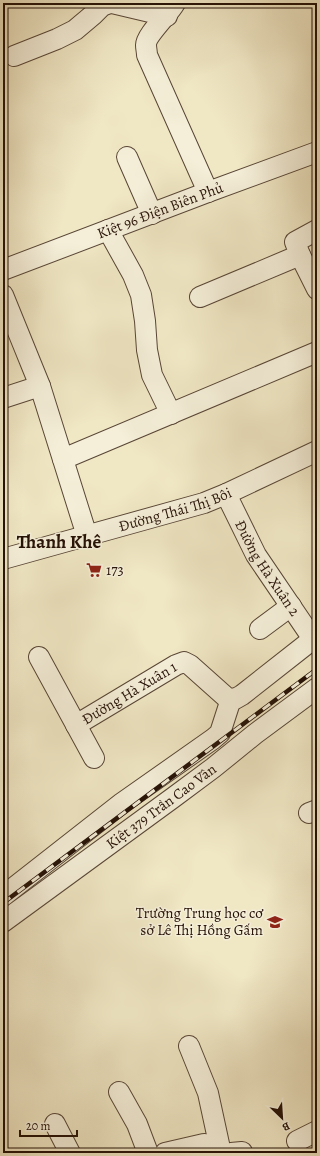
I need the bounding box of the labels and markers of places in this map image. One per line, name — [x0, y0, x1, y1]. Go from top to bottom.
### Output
place label: 173 — [106, 560, 124, 580]
supermarket icon: 173 — [85, 561, 103, 579]
place label: Trường Trung học cơ sở Lê Thị Hồng Gấm — [136, 903, 264, 940]
school or university icon: Trường Trung học cơ sở Lê Thị Hồng Gấm — [266, 913, 284, 931]

